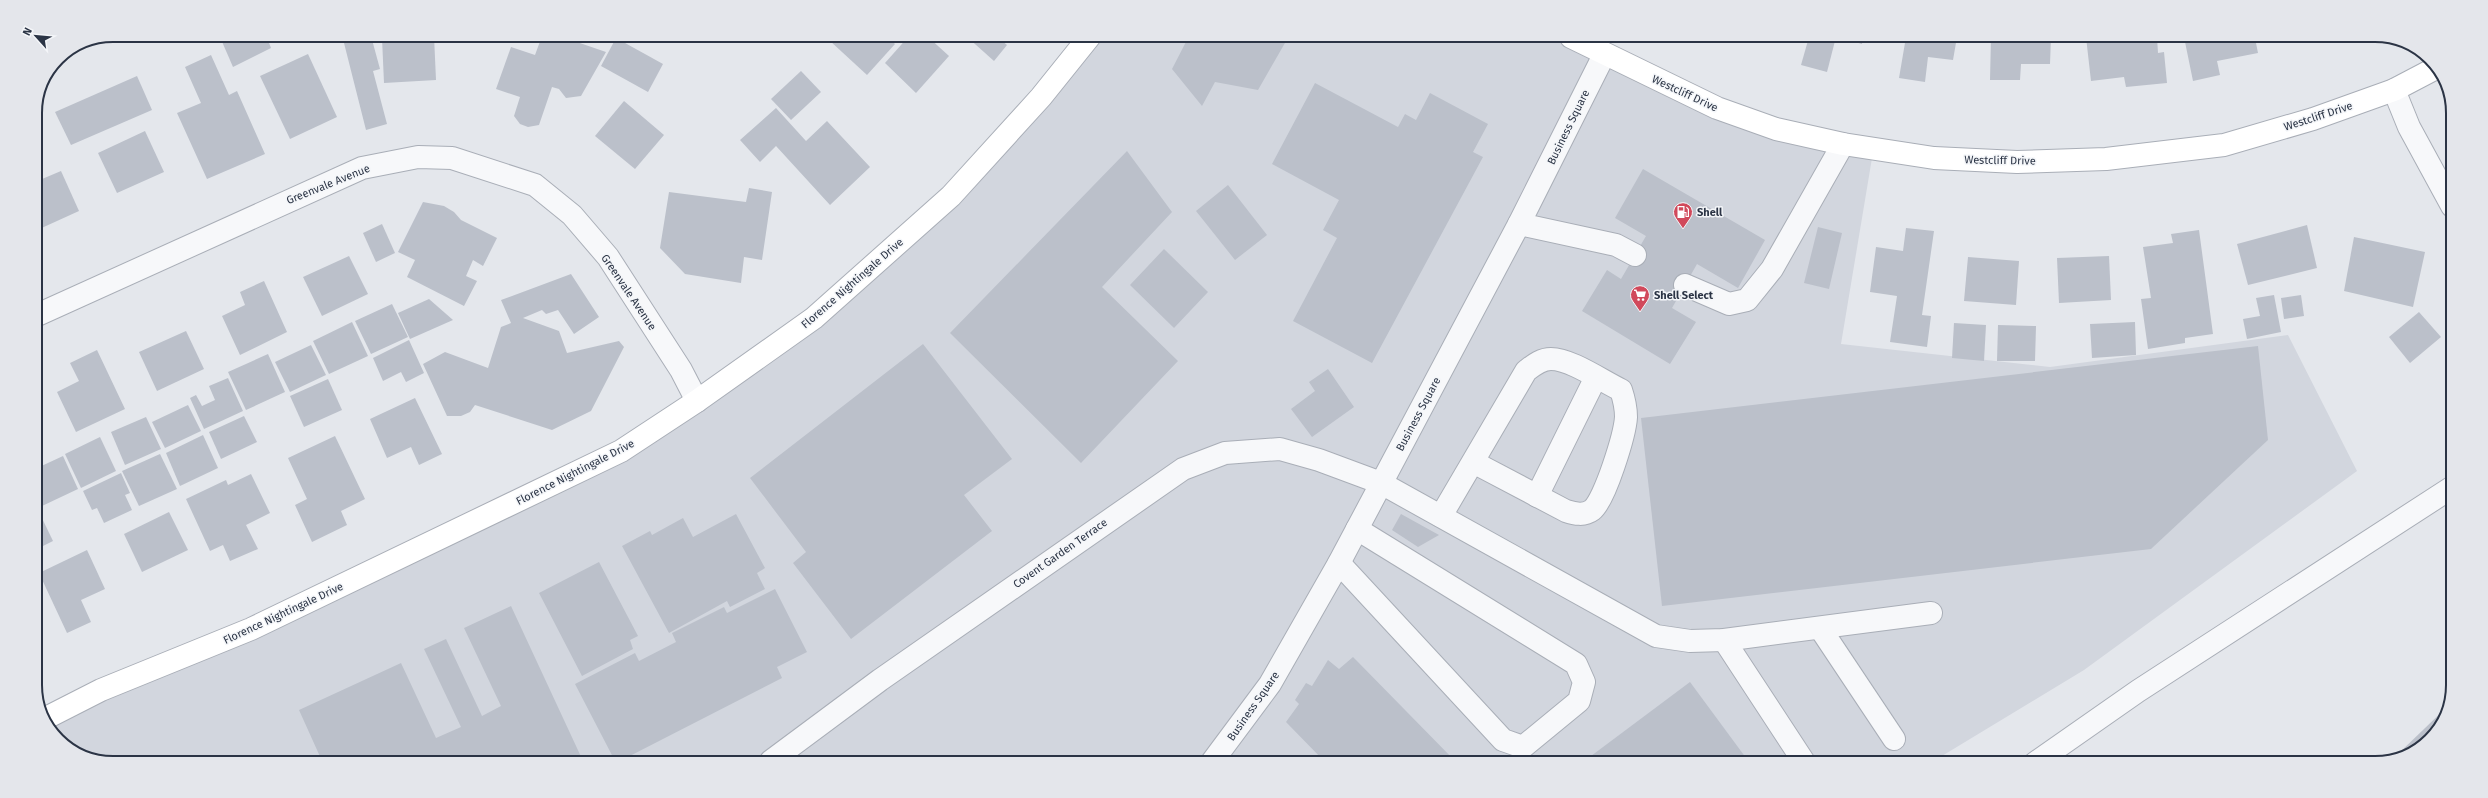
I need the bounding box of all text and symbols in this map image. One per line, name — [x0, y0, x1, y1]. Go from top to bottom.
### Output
north arrow — [16, 16, 56, 56]
text: N — [20, 25, 35, 38]
street label: Westcliff Drive — [1650, 72, 1720, 114]
street label: Business Square — [1545, 88, 1592, 167]
street label: Westcliff Drive — [2282, 99, 2354, 134]
street label: Westcliff Drive — [1964, 153, 2036, 168]
street label: Greenvale Avenue — [285, 162, 372, 207]
fuel station icon: Shell — [1672, 201, 1694, 229]
place label: Shell — [1697, 206, 1723, 219]
street label: Florence Nightingale Drive — [799, 236, 906, 331]
street label: Greenvale Avenue — [598, 252, 659, 333]
supermarket icon: Shell Select — [1629, 284, 1651, 312]
place label: Shell Select — [1654, 289, 1714, 302]
street label: Business Square — [1394, 375, 1443, 453]
street label: Florence Nightingale Drive — [514, 437, 636, 508]
street label: Covent Garden Terrace — [1011, 516, 1110, 591]
street label: Florence Nightingale Drive — [221, 580, 345, 647]
street label: Business Square — [1225, 669, 1282, 743]

